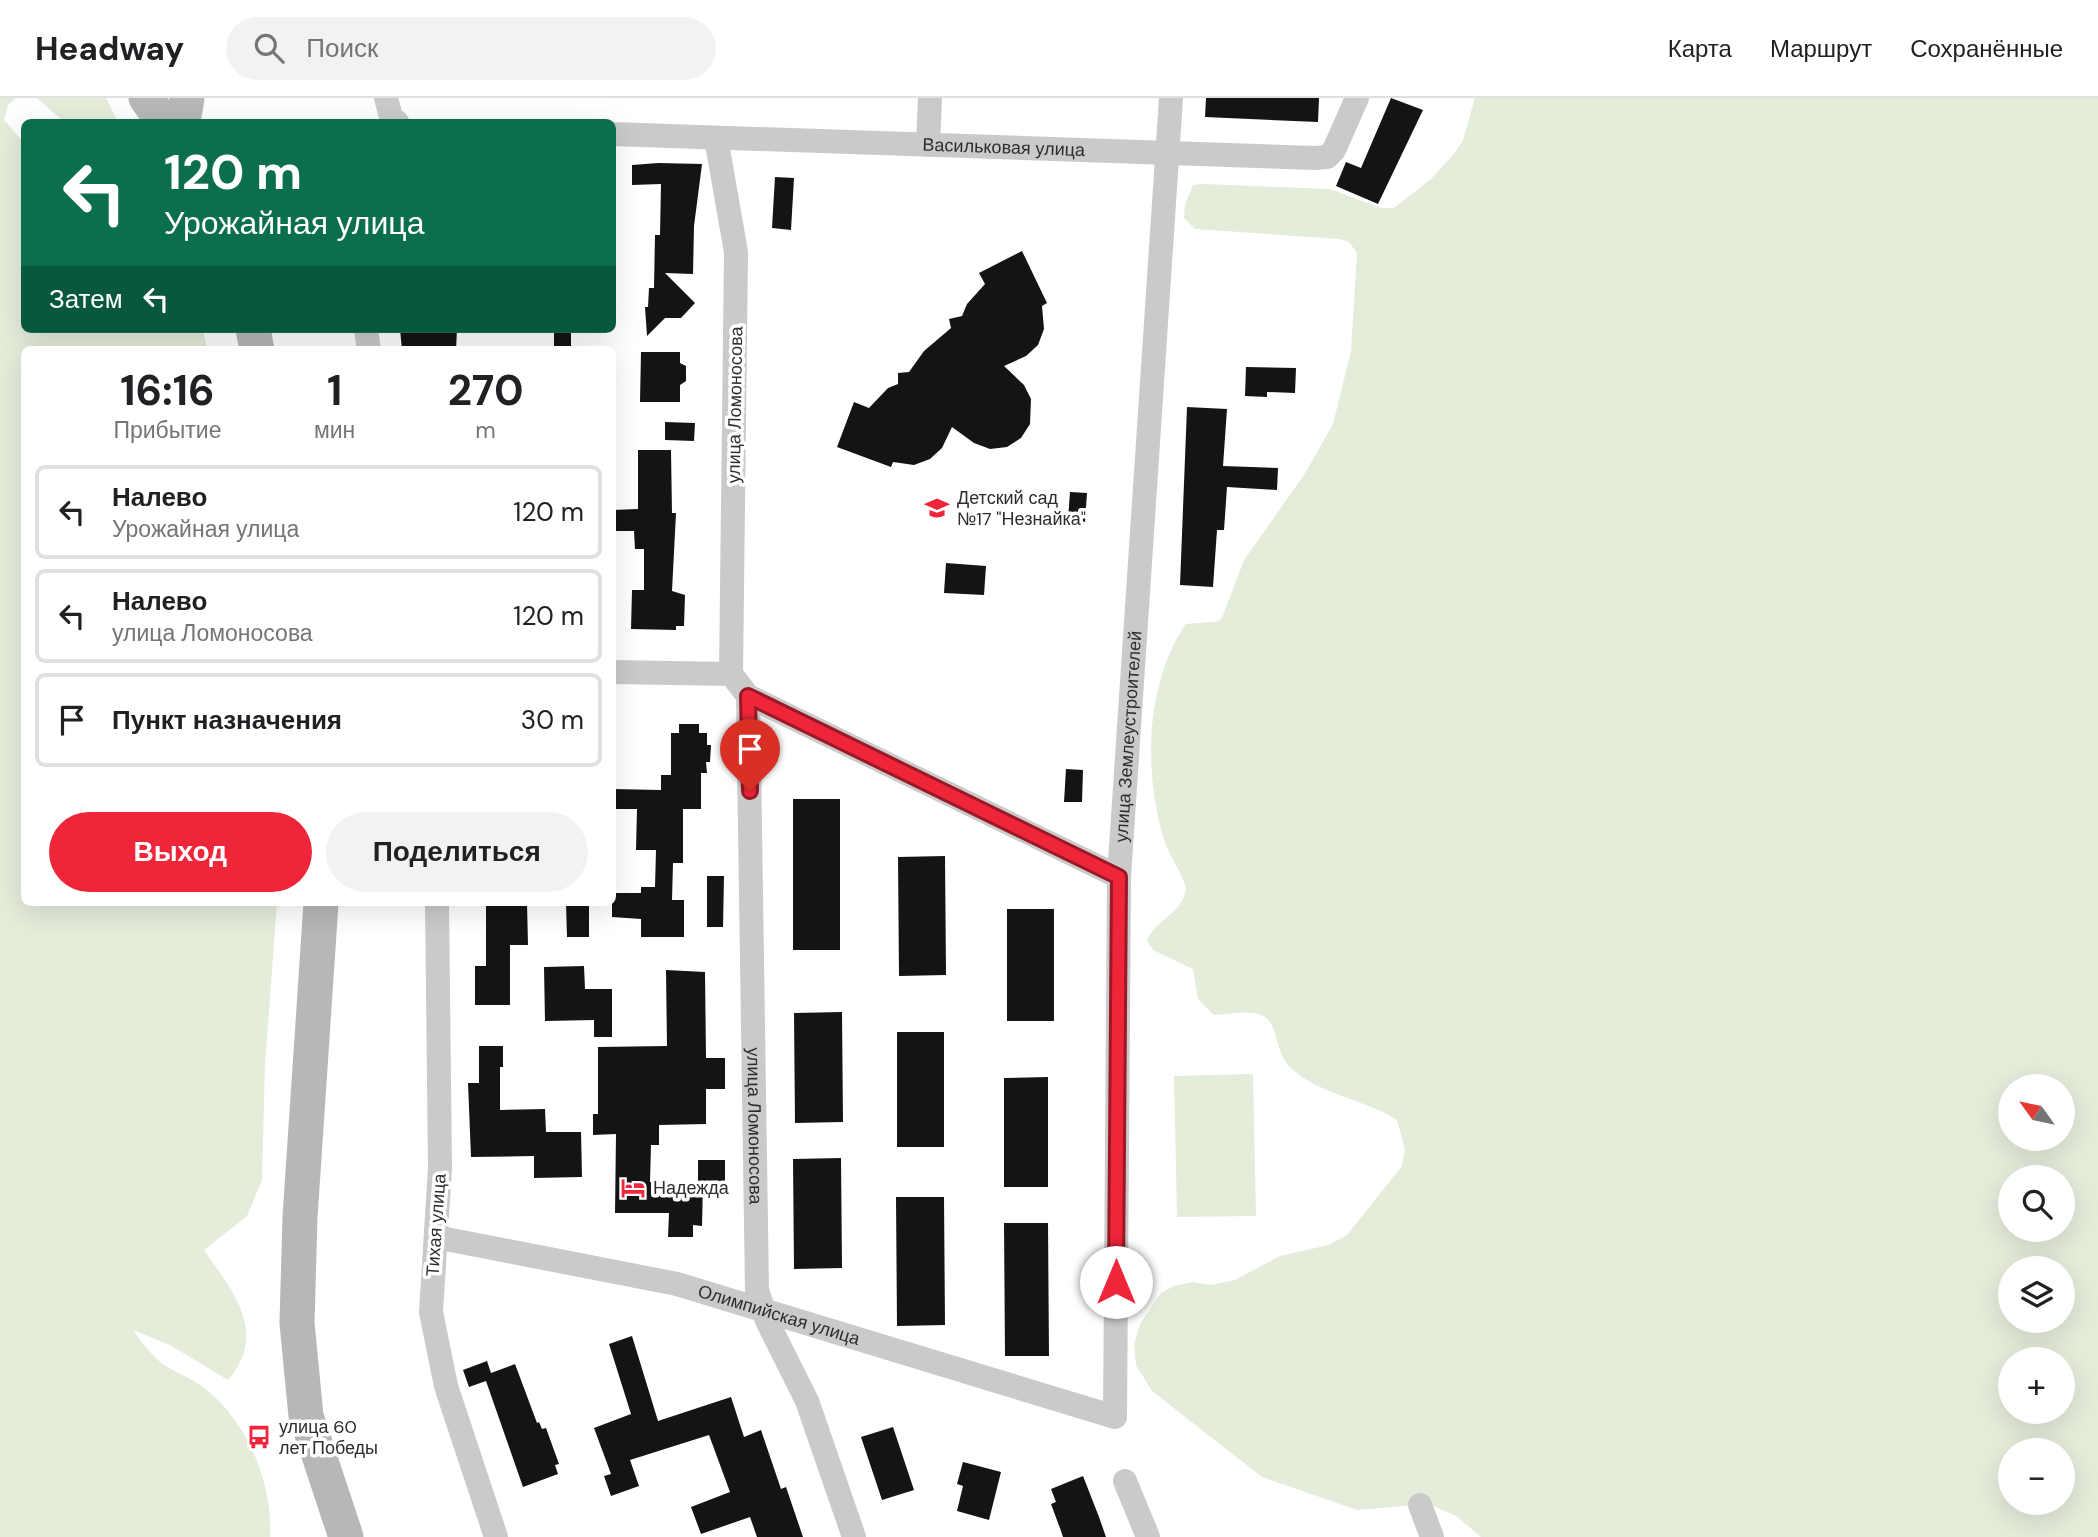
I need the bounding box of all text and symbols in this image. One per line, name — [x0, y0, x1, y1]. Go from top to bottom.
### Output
search box — [226, 17, 716, 80]
text: Headway — [35, 27, 184, 70]
icon: search — [250, 29, 288, 67]
text: Поиск — [306, 31, 378, 65]
text: Карта — [1668, 33, 1732, 64]
text: Маршрут — [1770, 33, 1872, 64]
text: Сохранённые — [1910, 33, 2063, 64]
street label: Васильковая улица — [922, 133, 1086, 162]
text: 120 m — [164, 140, 302, 204]
icon: left — [49, 147, 140, 238]
text: Урожайная улица — [164, 202, 424, 244]
icon: left — [137, 280, 175, 318]
text: Затем — [49, 282, 123, 316]
street label: улица Ломоносова — [722, 325, 748, 484]
text: 16:16 — [120, 363, 215, 418]
text: 1 — [327, 363, 342, 418]
text: 270 — [448, 363, 524, 418]
text: Прибытие — [113, 415, 221, 445]
text: мин — [314, 415, 355, 445]
text: m — [475, 415, 496, 445]
text: Налево — [112, 480, 207, 514]
place label: Детский сад №17 "Незнайка" — [957, 486, 1086, 531]
icon: left — [53, 493, 91, 531]
school or university icon: Детский сад №17 "Незнайка" — [923, 494, 951, 522]
text: 120 m — [513, 495, 584, 529]
text: Урожайная улица — [112, 514, 299, 544]
text: Налево — [112, 584, 207, 618]
icon: left — [53, 597, 91, 635]
text: 120 m — [513, 599, 584, 633]
text: улица Ломоносова — [112, 618, 313, 648]
street label: улица Землеустроителей — [1109, 630, 1147, 843]
icon: arrive — [53, 701, 91, 739]
text: Пункт назначения — [112, 703, 342, 737]
text: 30 m — [521, 703, 584, 737]
pin — [720, 719, 780, 791]
icon: arrive — [731, 730, 769, 768]
button: Выход — [49, 812, 312, 892]
button: Поделиться — [326, 812, 588, 892]
street label: улица Ломоносова — [741, 1047, 768, 1206]
north arrow — [1998, 1074, 2076, 1152]
map controls — [1998, 1074, 2075, 1515]
button: search — [1998, 1165, 2075, 1242]
street label: Тихая улица — [420, 1172, 452, 1277]
hotel icon: Надежда — [619, 1174, 647, 1202]
place label: Надежда — [653, 1176, 730, 1200]
position arrow — [1079, 1245, 1153, 1319]
button: layers — [1998, 1256, 2075, 1333]
street label: Олимпийская улица — [695, 1279, 864, 1351]
button: + — [1998, 1347, 2075, 1424]
place label: улица 60 лет Победы — [279, 1415, 378, 1460]
bus stop icon: улица 60 лет Победы — [245, 1423, 273, 1451]
button: − — [1998, 1438, 2075, 1515]

